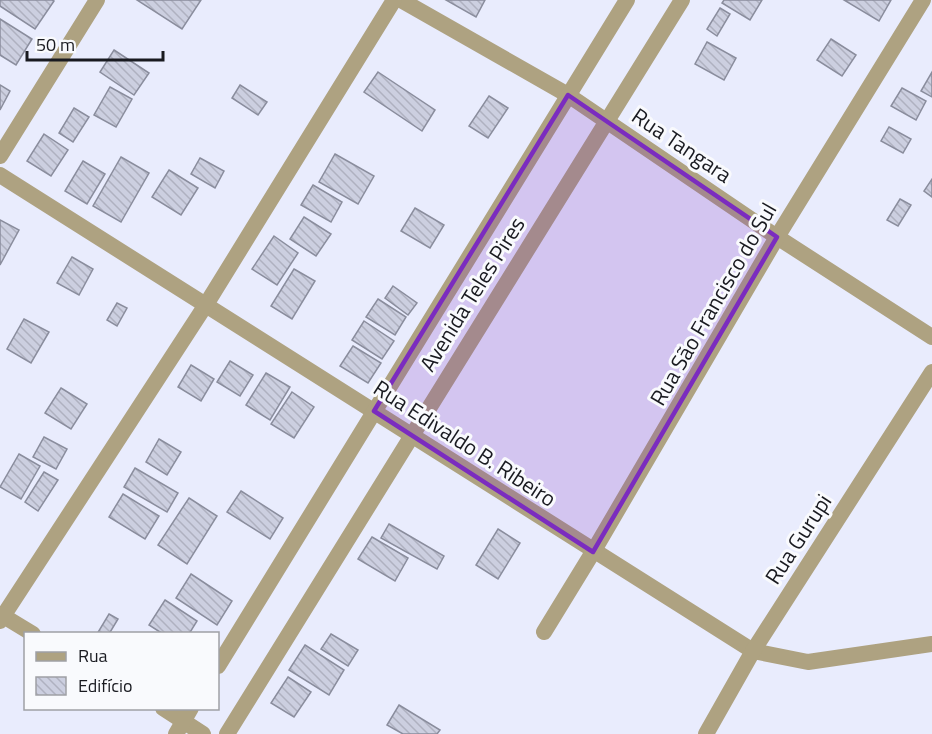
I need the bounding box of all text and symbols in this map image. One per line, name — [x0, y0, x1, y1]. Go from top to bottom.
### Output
scale bar — [27, 24, 164, 62]
text: 50 m — [36, 31, 75, 58]
street label: Rua Tangara — [625, 99, 739, 191]
street label: Rua São Francisco do Sul — [641, 196, 785, 412]
street label: Avenida Teles Pires — [411, 210, 533, 378]
street label: Rua Edivaldo B. Ribeiro — [367, 371, 563, 515]
street label: Rua Gurupi — [756, 487, 840, 591]
legend — [24, 632, 219, 710]
text: Rua — [78, 642, 108, 669]
text: Edifício — [78, 672, 132, 699]

